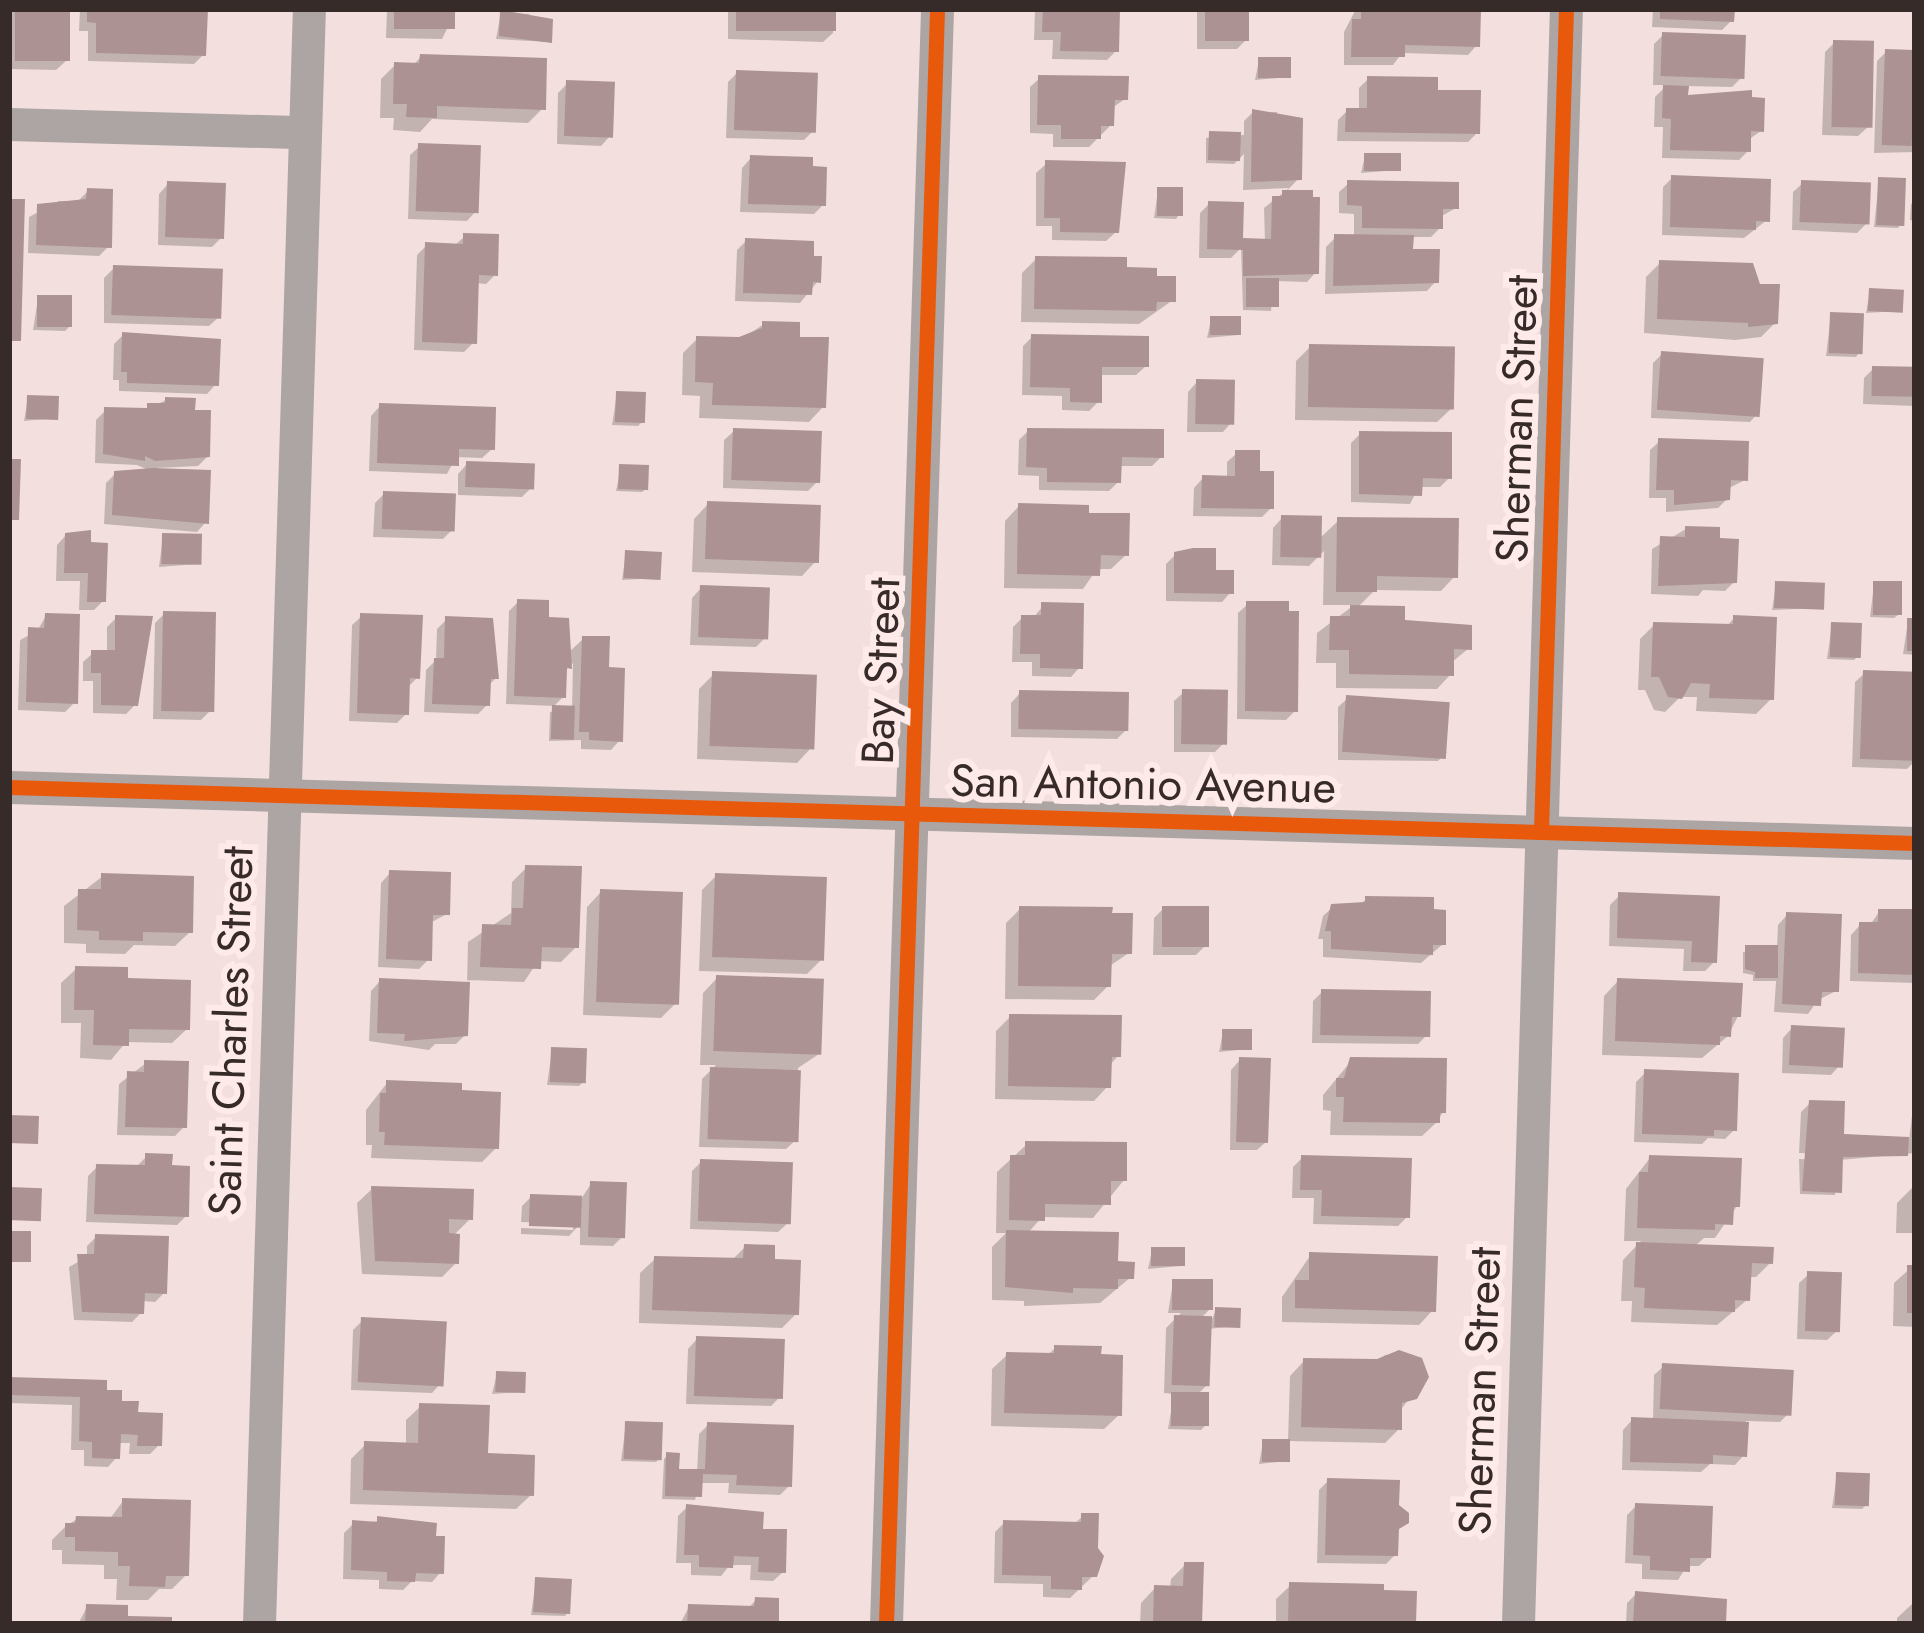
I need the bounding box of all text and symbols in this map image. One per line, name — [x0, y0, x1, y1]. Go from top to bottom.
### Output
street label: Sherman Street — [1485, 274, 1549, 564]
street label: Bay Street — [851, 577, 911, 765]
street label: San Antonio Avenue — [950, 754, 1336, 814]
street label: Saint Charles Street — [198, 845, 264, 1217]
street label: Sherman Street — [1448, 1246, 1512, 1536]

